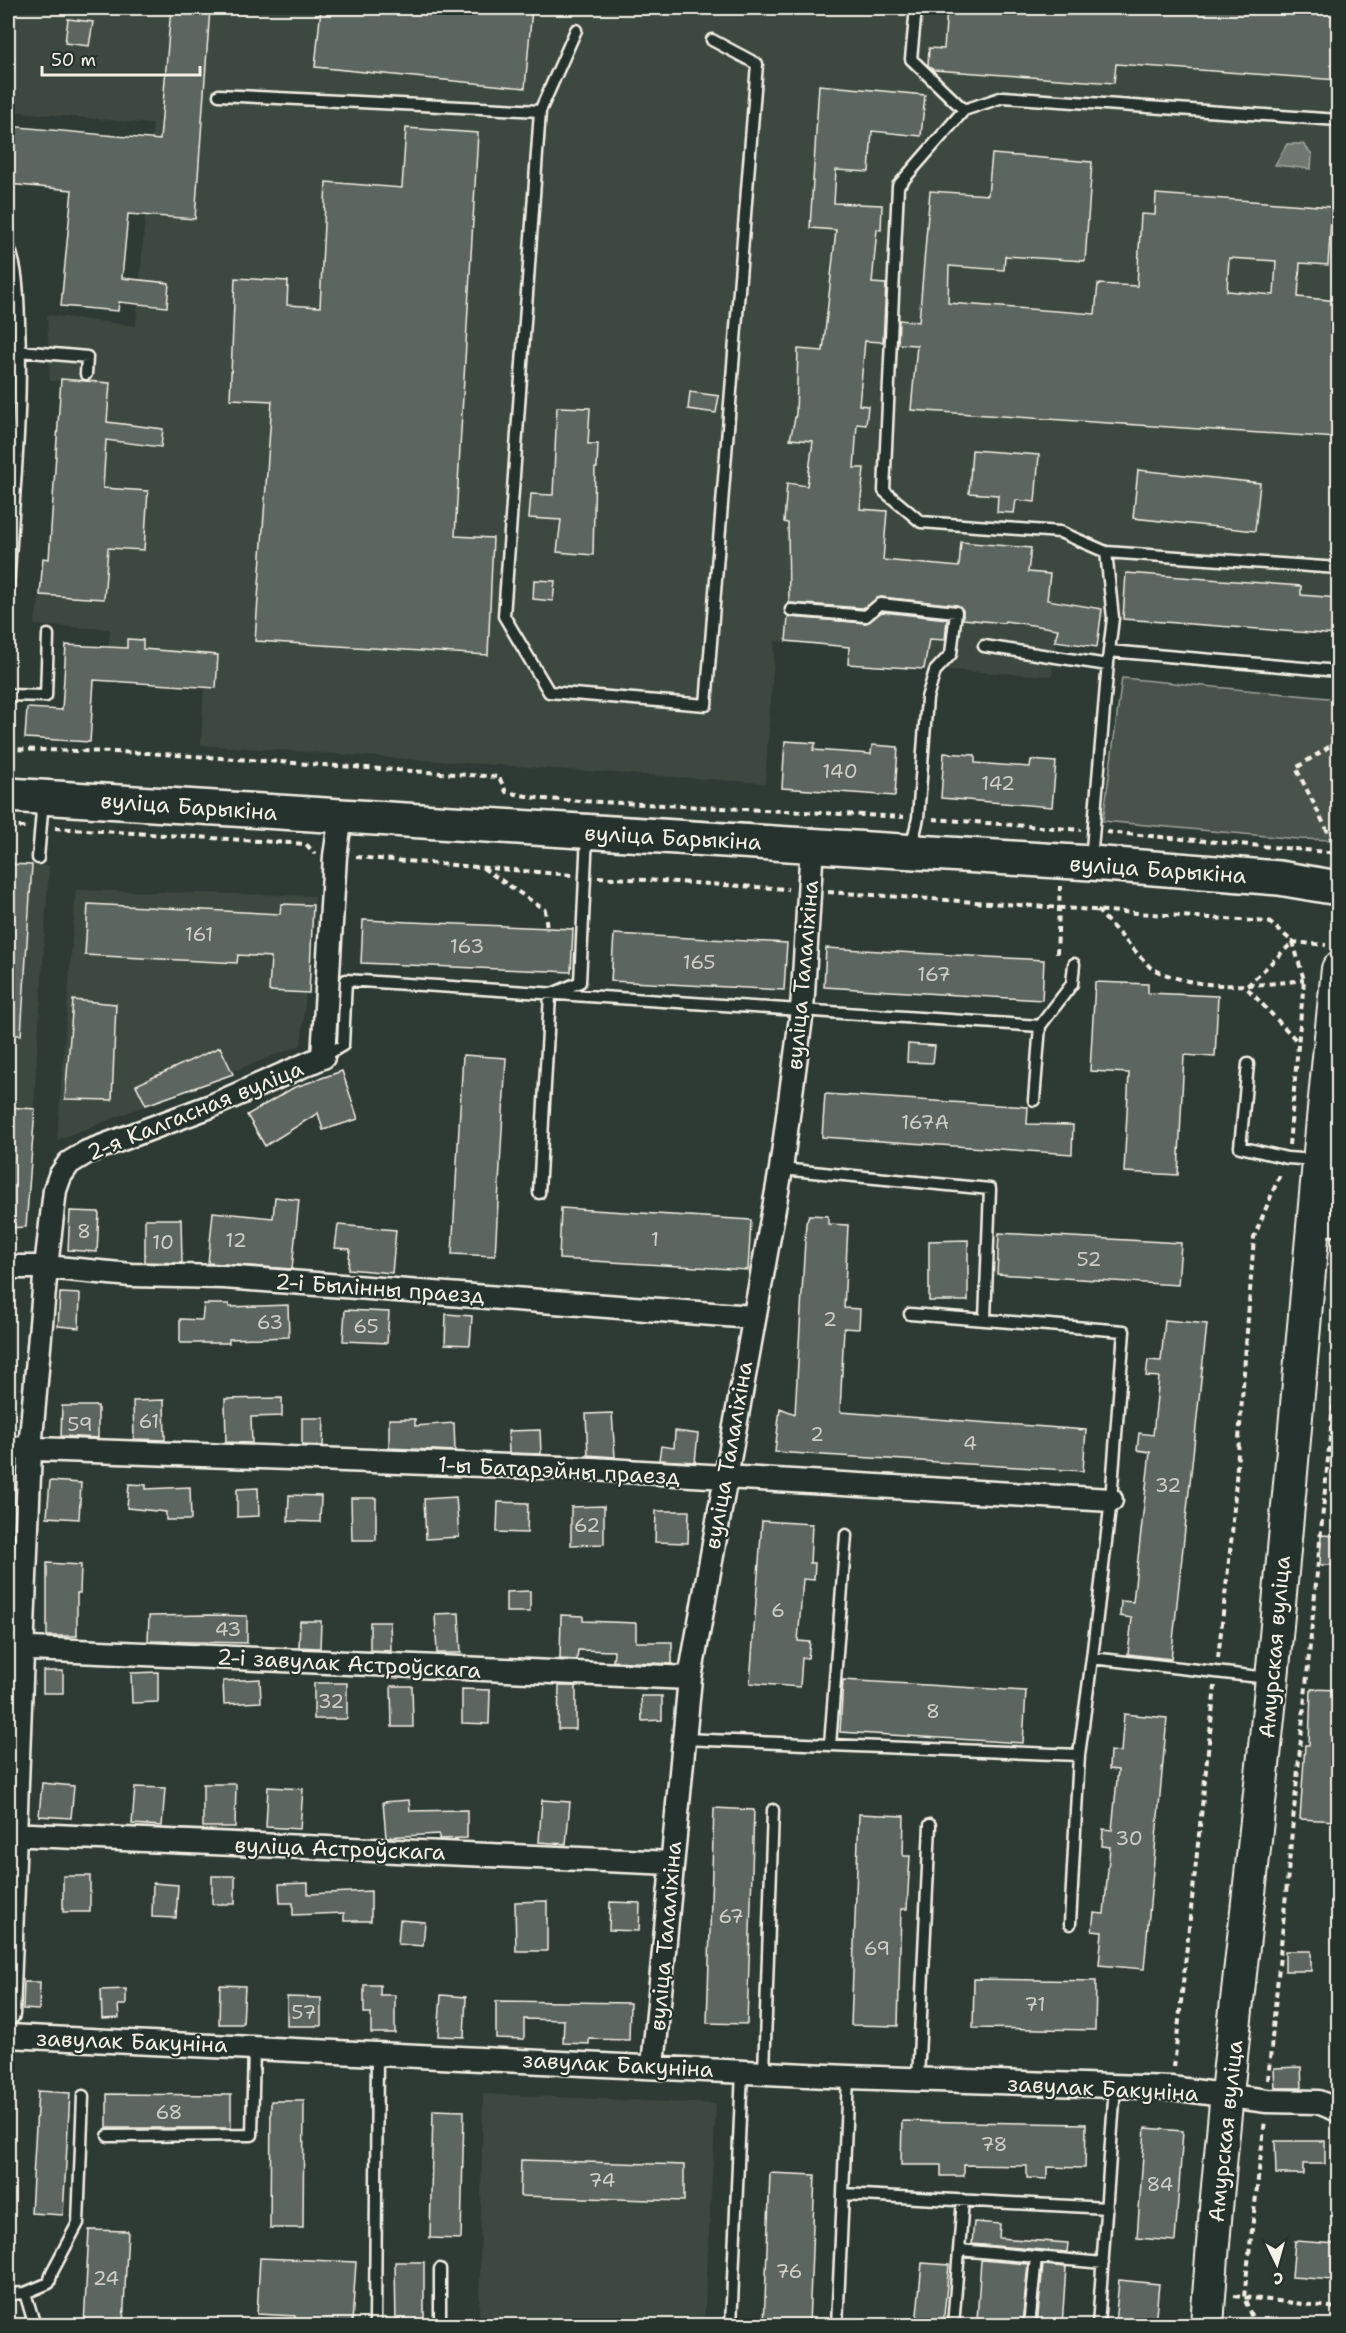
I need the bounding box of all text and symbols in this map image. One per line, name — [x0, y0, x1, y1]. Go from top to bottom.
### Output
scale bar — [42, 39, 200, 77]
text: 50 m — [51, 48, 96, 72]
house number: 140 — [822, 758, 858, 784]
house number: 142 — [981, 770, 1015, 796]
street label: вуліца Барыкіна — [99, 786, 279, 827]
street label: вуліца Барыкіна — [584, 818, 763, 857]
street label: вуліца Барыкіна — [1068, 849, 1248, 890]
street label: вуліца Талаліхіна — [780, 879, 825, 1071]
house number: 161 — [185, 921, 213, 947]
house number: 163 — [450, 933, 484, 959]
house number: 165 — [682, 949, 716, 975]
house number: 167 — [917, 961, 951, 987]
street label: 2-я Калгасная вуліца — [83, 1054, 308, 1167]
house number: 167А — [901, 1109, 949, 1135]
house number: 8 — [77, 1218, 91, 1244]
house number: 1 — [651, 1226, 659, 1252]
house number: 12 — [225, 1227, 247, 1253]
house number: 10 — [152, 1229, 174, 1255]
house number: 52 — [1076, 1246, 1102, 1272]
street label: 2-і Былінны праезд — [274, 1267, 486, 1310]
house number: 2 — [823, 1306, 837, 1332]
house number: 63 — [257, 1309, 283, 1335]
house number: 65 — [353, 1313, 379, 1339]
street label: вуліца Талаліхіна — [698, 1358, 759, 1551]
house number: 61 — [139, 1408, 159, 1434]
house number: 59 — [67, 1411, 93, 1437]
house number: 2 — [810, 1421, 824, 1447]
house number: 4 — [963, 1430, 977, 1456]
street label: 1-ы Батарэйны праезд — [437, 1450, 681, 1491]
house number: 32 — [1155, 1472, 1181, 1498]
house number: 62 — [574, 1512, 600, 1538]
street label: Амурская вуліца — [1252, 1554, 1297, 1740]
house number: 6 — [771, 1597, 785, 1623]
house number: 43 — [215, 1616, 241, 1642]
street label: 2-і завулак Астроўскага — [216, 1642, 482, 1685]
house number: 32 — [318, 1688, 344, 1714]
house number: 8 — [926, 1698, 940, 1724]
house number: 30 — [1115, 1825, 1143, 1851]
street label: вуліца Астроўскага — [234, 1830, 446, 1867]
street label: вуліца Талаліхіна — [643, 1840, 688, 2032]
house number: 67 — [718, 1903, 744, 1929]
house number: 69 — [864, 1935, 890, 1961]
house number: 71 — [1024, 1991, 1046, 2017]
house number: 57 — [291, 1999, 317, 2025]
street label: завулак Бакуніна — [36, 2024, 228, 2059]
street label: Амурская вуліца — [1202, 2038, 1250, 2224]
street label: завулак Бакуніна — [522, 2045, 715, 2084]
street label: завулак Бакуніна — [1007, 2069, 1200, 2108]
house number: 68 — [155, 2099, 183, 2125]
house number: 78 — [980, 2131, 1008, 2157]
house number: 74 — [588, 2167, 616, 2193]
house number: 84 — [1146, 2171, 1174, 2197]
north arrow — [1247, 2234, 1307, 2294]
house number: 76 — [775, 2258, 803, 2284]
house number: 24 — [93, 2265, 119, 2291]
text: С — [1272, 2268, 1284, 2289]

